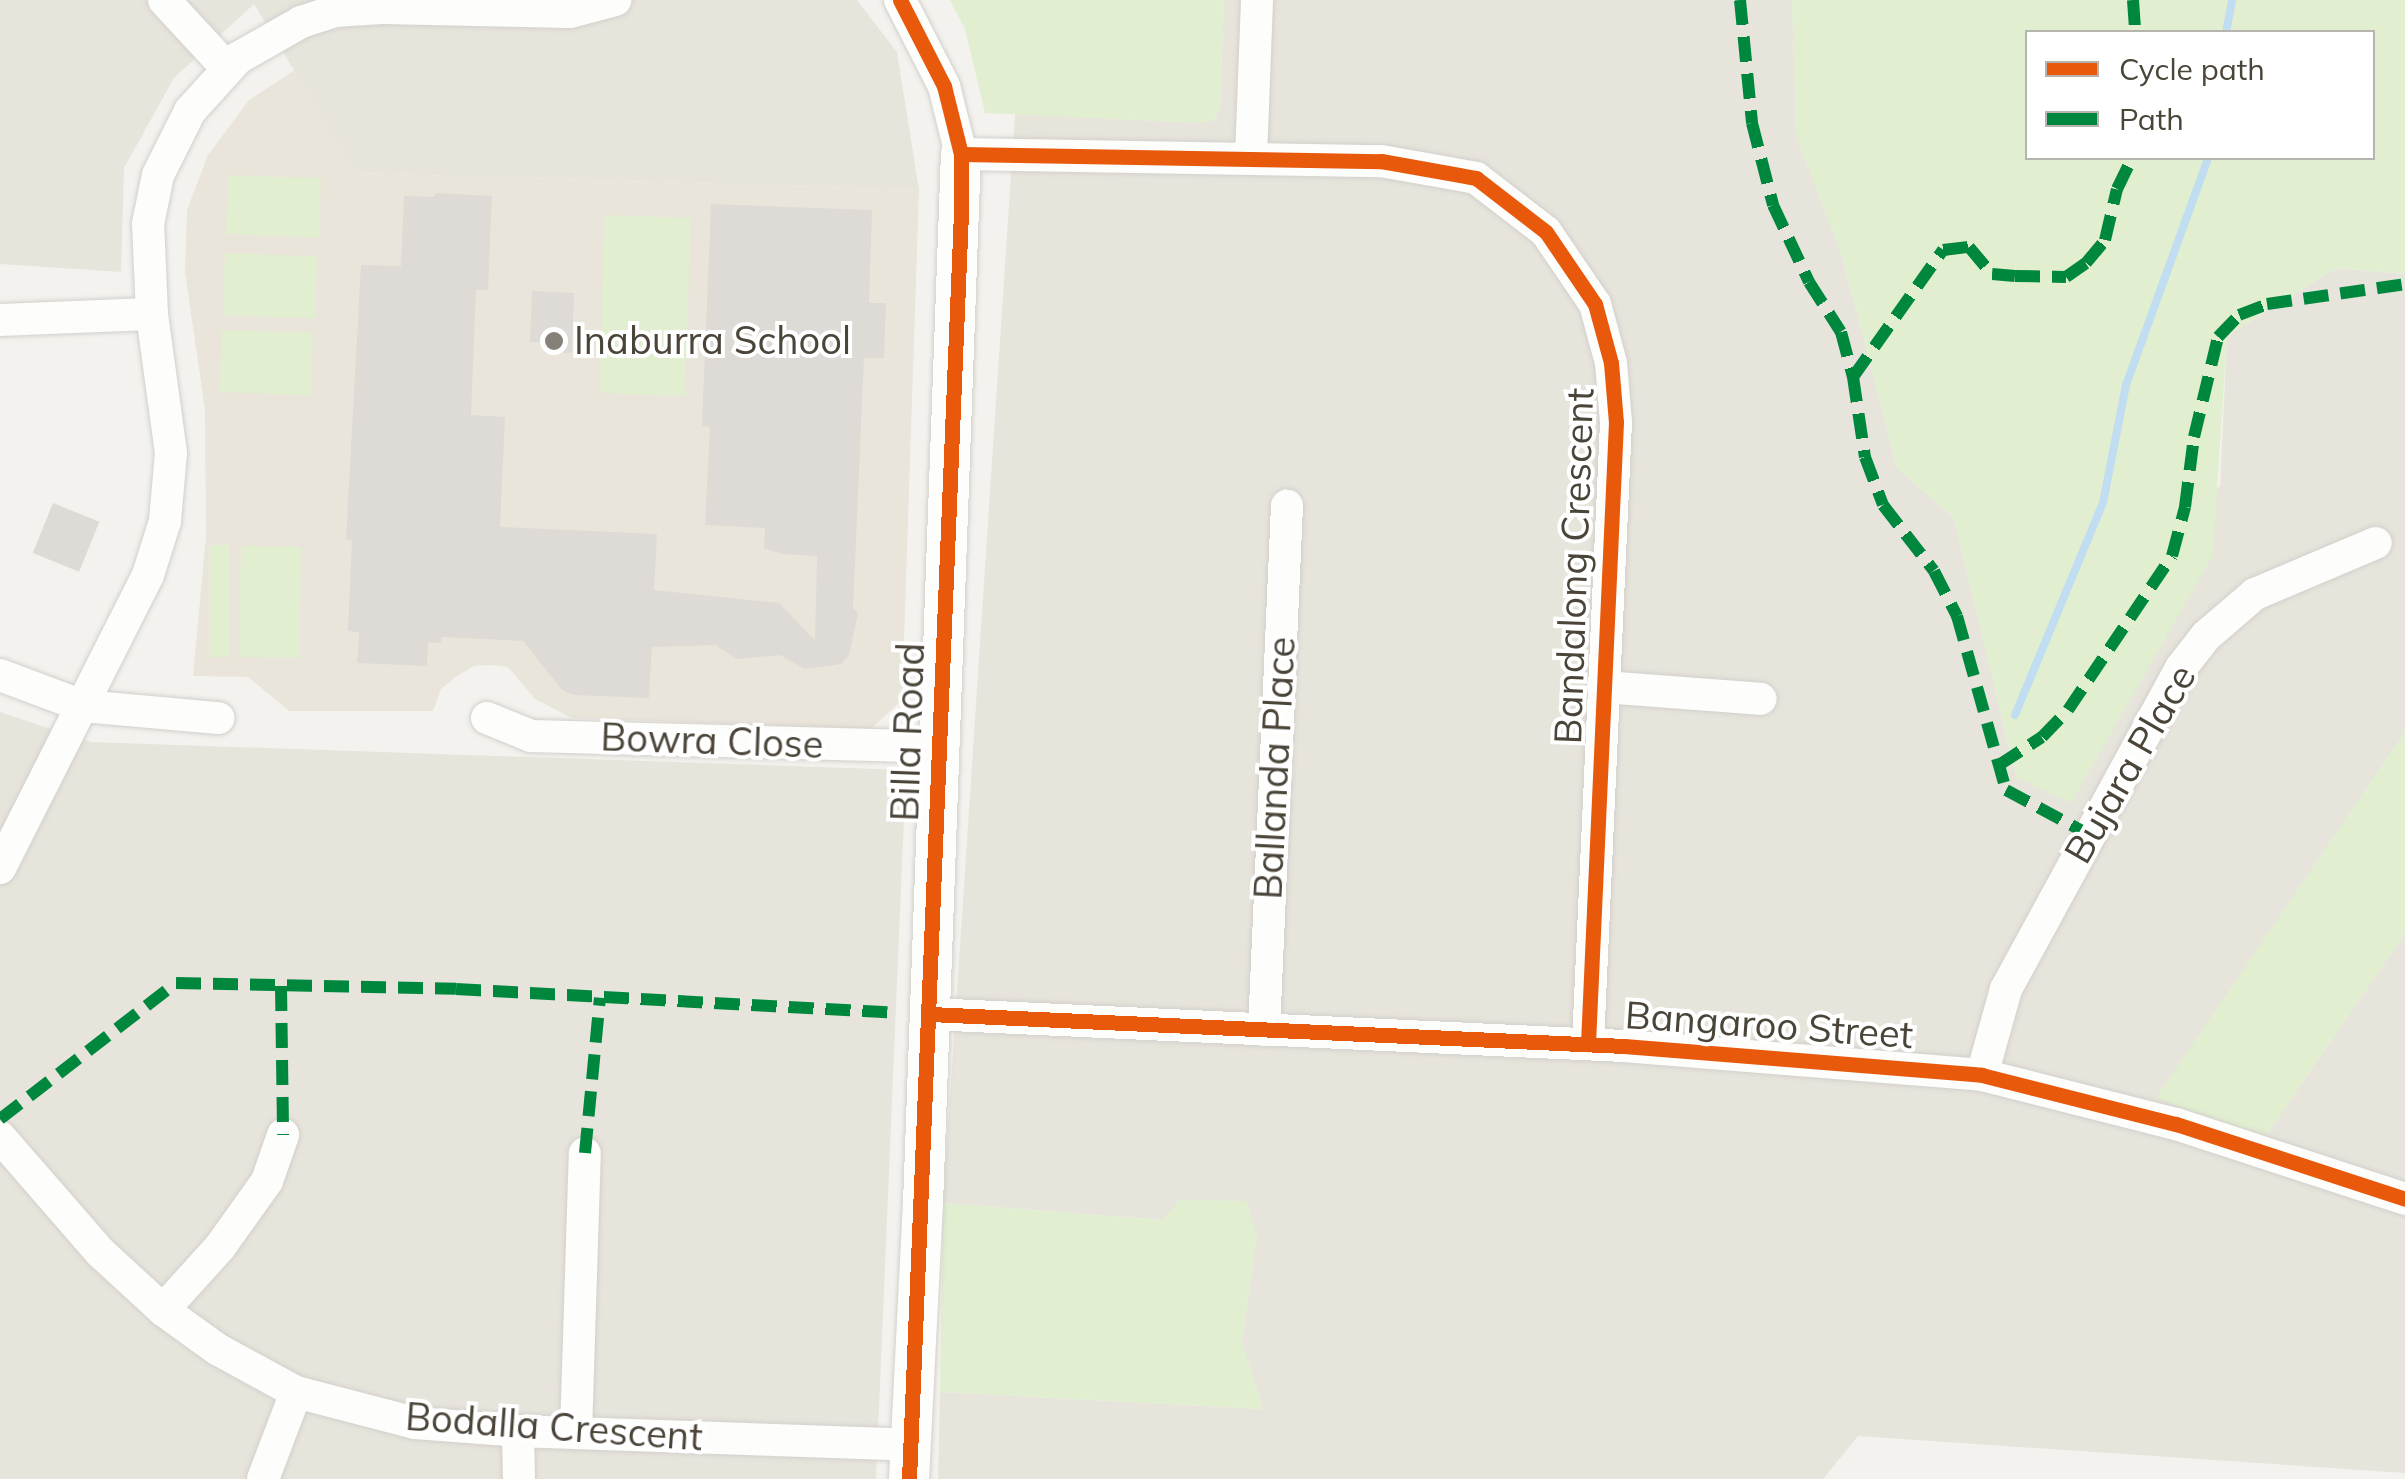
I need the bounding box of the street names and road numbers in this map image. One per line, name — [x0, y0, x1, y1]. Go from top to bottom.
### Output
street label: Bandalong Crescent — [1545, 387, 1603, 745]
street label: Ballanda Place — [1245, 635, 1305, 901]
street label: Billa Road — [882, 642, 934, 822]
street label: Bujara Place — [2055, 657, 2205, 871]
street label: Bowra Close — [600, 714, 824, 768]
street label: Bangaroo Street — [1623, 992, 1915, 1058]
street label: Bodalla Crescent — [404, 1394, 704, 1460]

